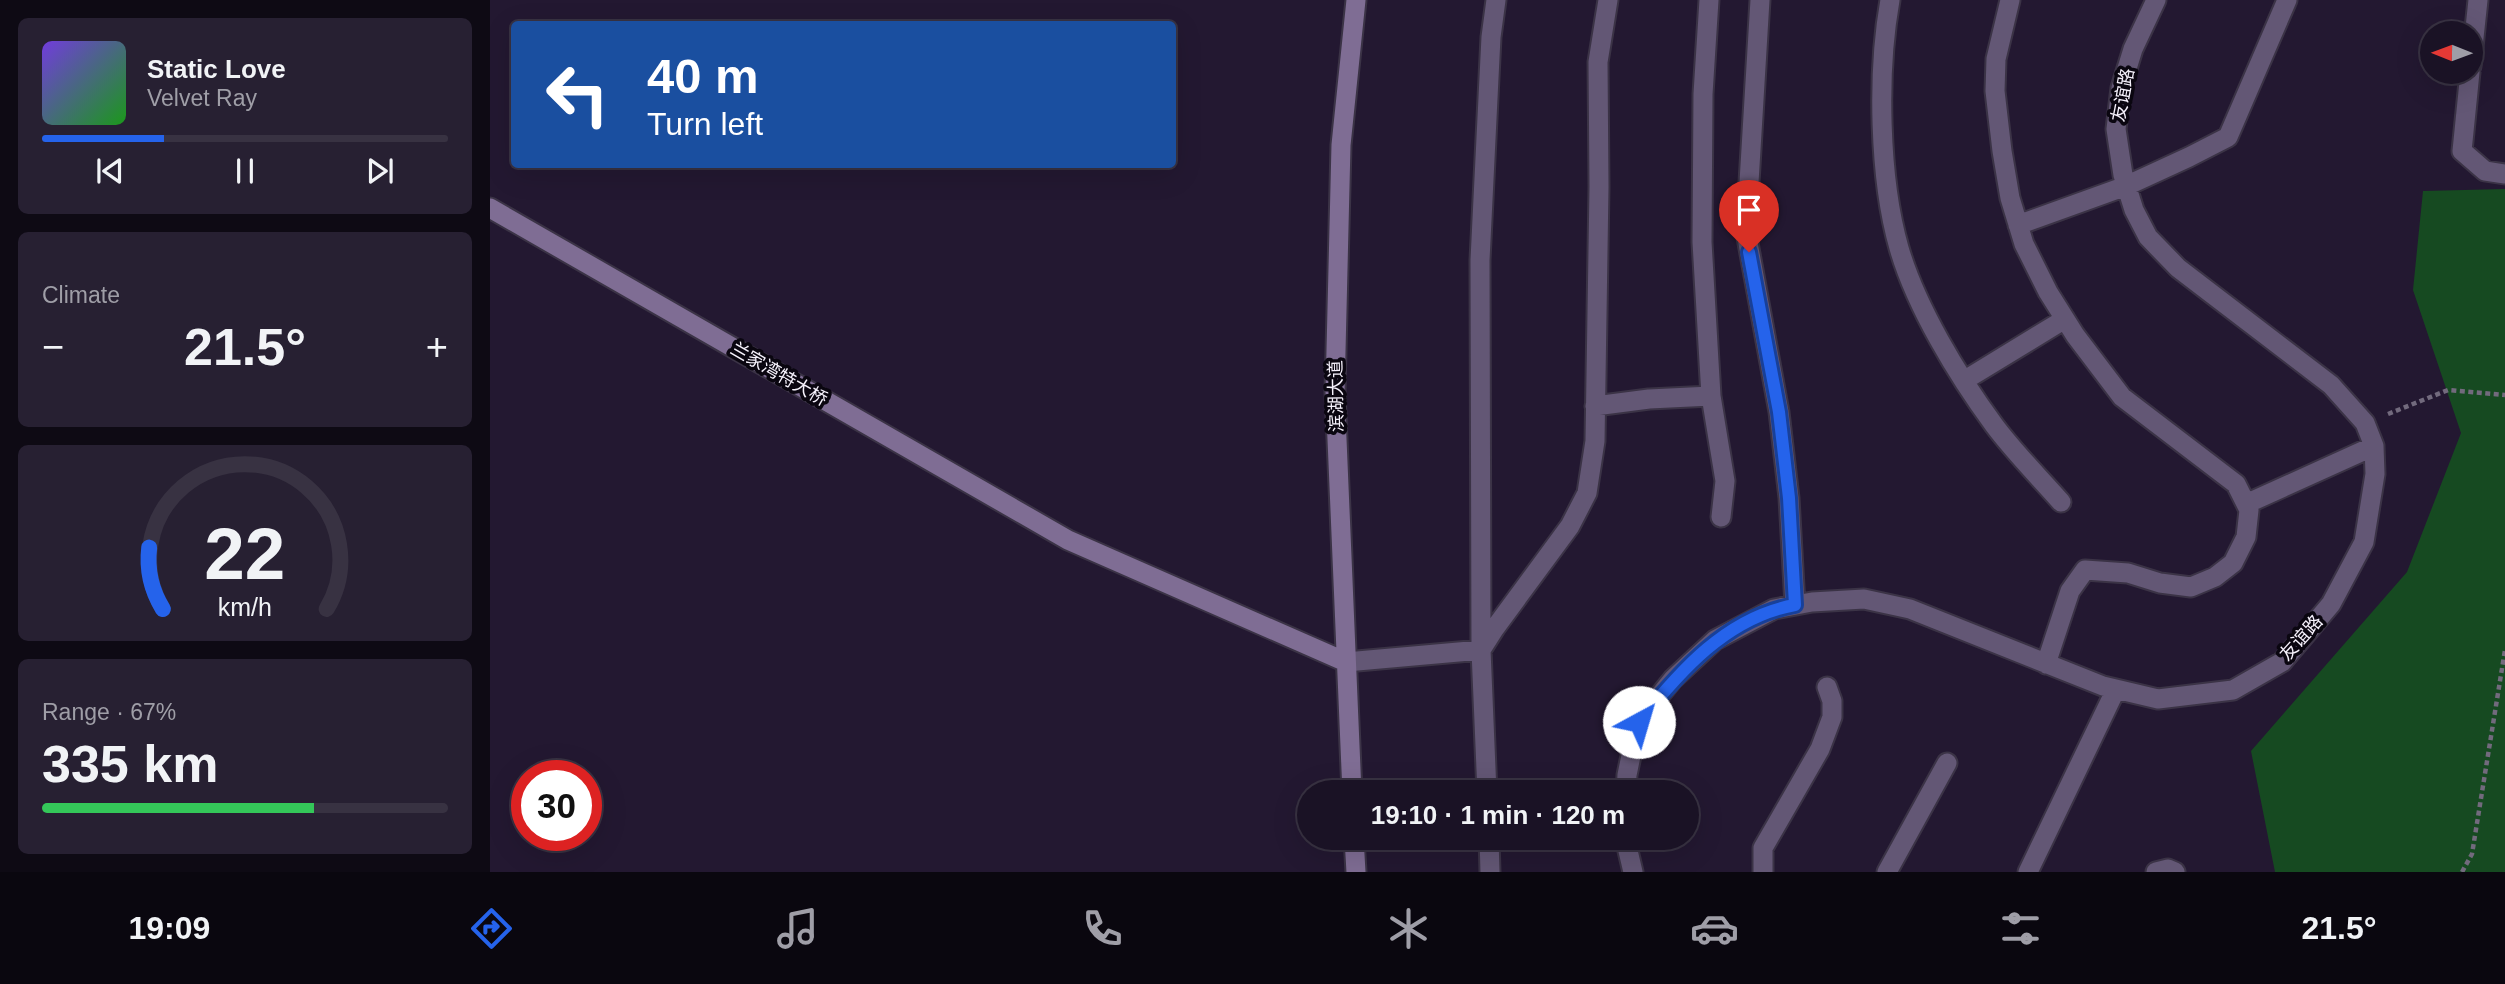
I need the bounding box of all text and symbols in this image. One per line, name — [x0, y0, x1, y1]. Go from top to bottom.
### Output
north arrow — [2420, 21, 2483, 84]
map controls — [2420, 21, 2483, 84]
icon: left — [532, 49, 623, 140]
text: 40 m — [647, 49, 759, 103]
text: Static Love — [147, 54, 286, 84]
street label: 友谊路 — [2108, 67, 2138, 123]
text: Velvet Ray — [147, 85, 257, 111]
text: Turn left — [647, 106, 763, 142]
icon: previous — [91, 152, 129, 190]
icon: pause — [226, 152, 264, 190]
icon: next — [361, 152, 399, 190]
pin — [1719, 180, 1779, 252]
icon: arrive — [1730, 191, 1768, 229]
text: Climate — [42, 282, 120, 308]
text: 21.5° — [184, 318, 306, 376]
text: − — [42, 326, 64, 368]
text: + — [426, 326, 448, 368]
street label: 兰家湾特大桥 — [727, 338, 831, 410]
street label: 滨湖大道 — [1325, 360, 1347, 432]
text: 22 — [205, 513, 285, 594]
text: km/h — [218, 593, 272, 621]
street label: 友谊路 — [2276, 611, 2326, 665]
position arrow — [1602, 685, 1676, 759]
text: Range · 67% — [42, 699, 176, 725]
text: 335 km — [42, 735, 218, 793]
speed limit sign: 30 — [511, 760, 602, 851]
text: 19:10 · 1 min · 120 m — [1371, 800, 1625, 830]
icon: directions — [467, 904, 516, 953]
icon: music — [773, 904, 822, 953]
icon: phone — [1078, 904, 1127, 953]
icon: climate — [1384, 904, 1433, 953]
icon: car — [1690, 904, 1739, 953]
icon: filters — [1996, 904, 2045, 953]
text: 19:09 — [128, 910, 210, 946]
text: 21.5° — [2301, 910, 2377, 946]

